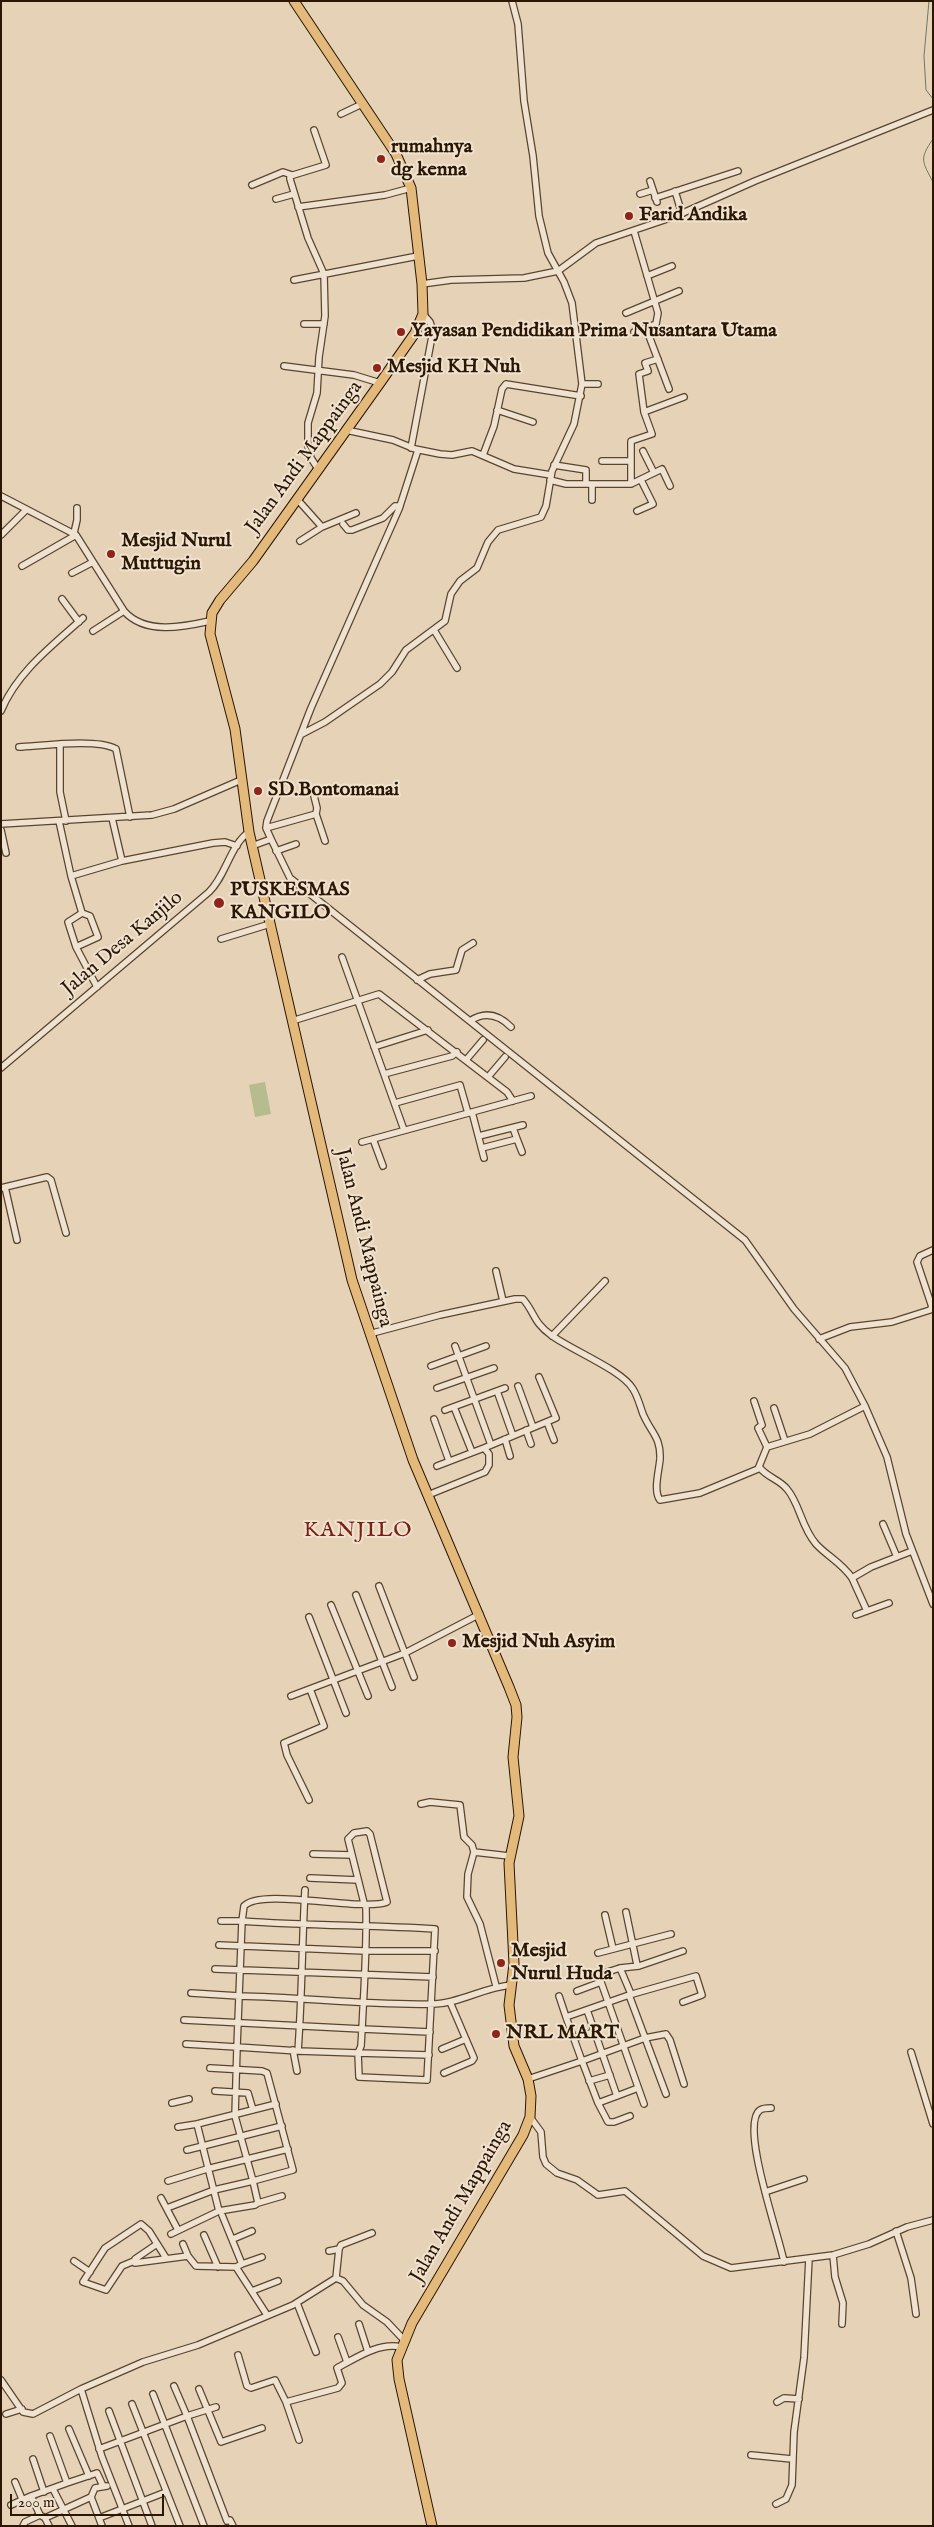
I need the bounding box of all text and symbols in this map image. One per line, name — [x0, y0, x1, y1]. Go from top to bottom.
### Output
place label: rumahnya dg kenna — [391, 136, 472, 183]
marker: rumahnya dg kenna — [375, 153, 387, 165]
place label: Farid Andika — [639, 204, 747, 228]
marker: Farid Andika — [623, 210, 635, 222]
place label: Yayasan Pendidikan Prima Nusantara Utama — [411, 320, 777, 344]
marker: Yayasan Pendidikan Prima Nusantara Utama — [395, 326, 407, 338]
place label: Mesjid KH Nuh — [387, 356, 521, 380]
marker: Mesjid KH Nuh — [371, 362, 383, 374]
street label: Jalan Andi Mappainga — [241, 377, 369, 539]
place label: Mesjid Nurul Muttugin — [121, 530, 231, 577]
marker: Mesjid Nurul Muttugin — [105, 548, 117, 560]
place label: SD.Bontomanai — [268, 779, 399, 803]
marker: SD.Bontomanai — [252, 785, 264, 797]
place label: PUSKESMAS KANGILO — [230, 879, 350, 926]
street label: Jalan Desa Kanjilo — [58, 886, 188, 1002]
marker: PUSKESMAS KANGILO — [212, 896, 226, 910]
street label: Jalan Andi Mappainga — [329, 1146, 397, 1330]
district label: KANJILO — [303, 1518, 413, 1544]
place label: Mesjid Nuh Asyim — [462, 1631, 615, 1655]
marker: Mesjid Nuh Asyim — [446, 1637, 458, 1649]
place label: Mesjid Nurul Huda — [511, 1940, 612, 1987]
marker: Mesjid Nurul Huda — [495, 1957, 507, 1969]
place label: NRL MART — [506, 2022, 619, 2046]
marker: NRL MART — [490, 2028, 502, 2040]
street label: Jalan Andi Mappainga — [406, 2117, 518, 2287]
scale bar — [12, 2484, 166, 2516]
text: 200 m — [18, 2493, 55, 2512]

